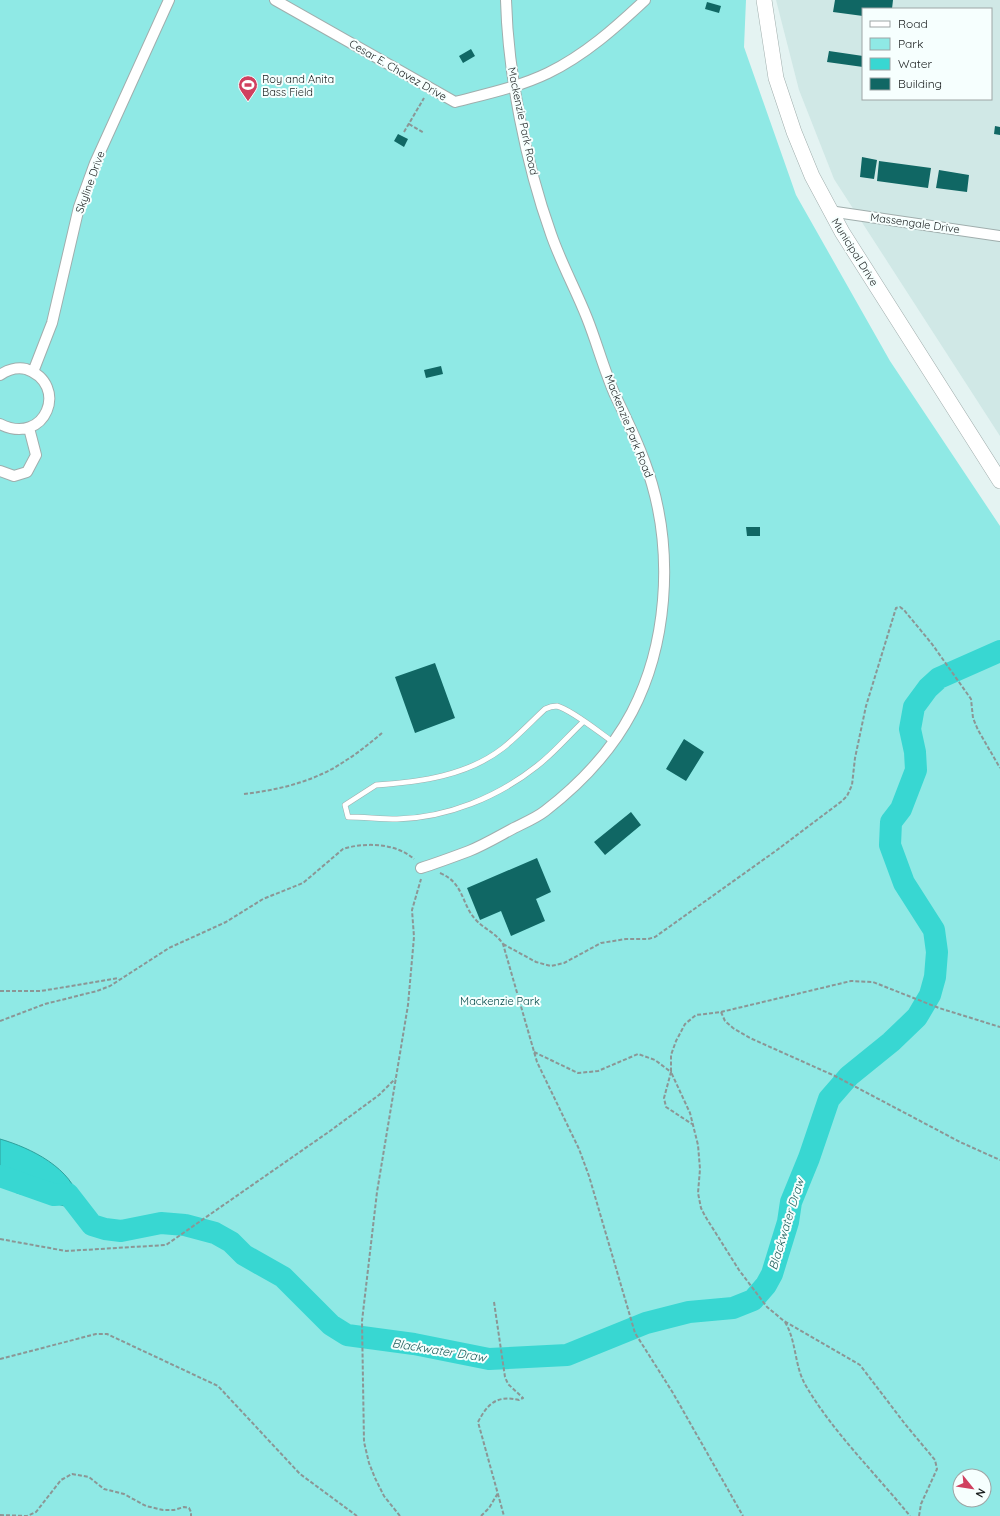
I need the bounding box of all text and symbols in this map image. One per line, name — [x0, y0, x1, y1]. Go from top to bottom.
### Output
legend — [862, 8, 992, 100]
text: Road — [898, 16, 928, 31]
street label: Cesar E. Chavez Drive — [347, 36, 449, 104]
text: Park — [898, 36, 923, 51]
text: Water — [898, 56, 933, 71]
street label: Mackenzie Park Road — [505, 66, 541, 176]
place label: Roy and Anita Bass Field — [262, 72, 334, 99]
sports icon: Roy and Anita Bass Field — [237, 74, 259, 102]
text: Building — [898, 76, 942, 91]
street label: Skyline Drive — [72, 149, 108, 215]
street label: Massengale Drive — [869, 210, 961, 236]
street label: Municipal Drive — [829, 215, 881, 289]
street label: Mackenzie Park Road — [602, 372, 656, 480]
park label: Mackenzie Park — [460, 994, 540, 1008]
water label: Blackwater Draw — [765, 1175, 808, 1272]
water label: Blackwater Draw — [391, 1335, 489, 1365]
north arrow — [952, 1468, 992, 1508]
text: N — [973, 1486, 989, 1500]

